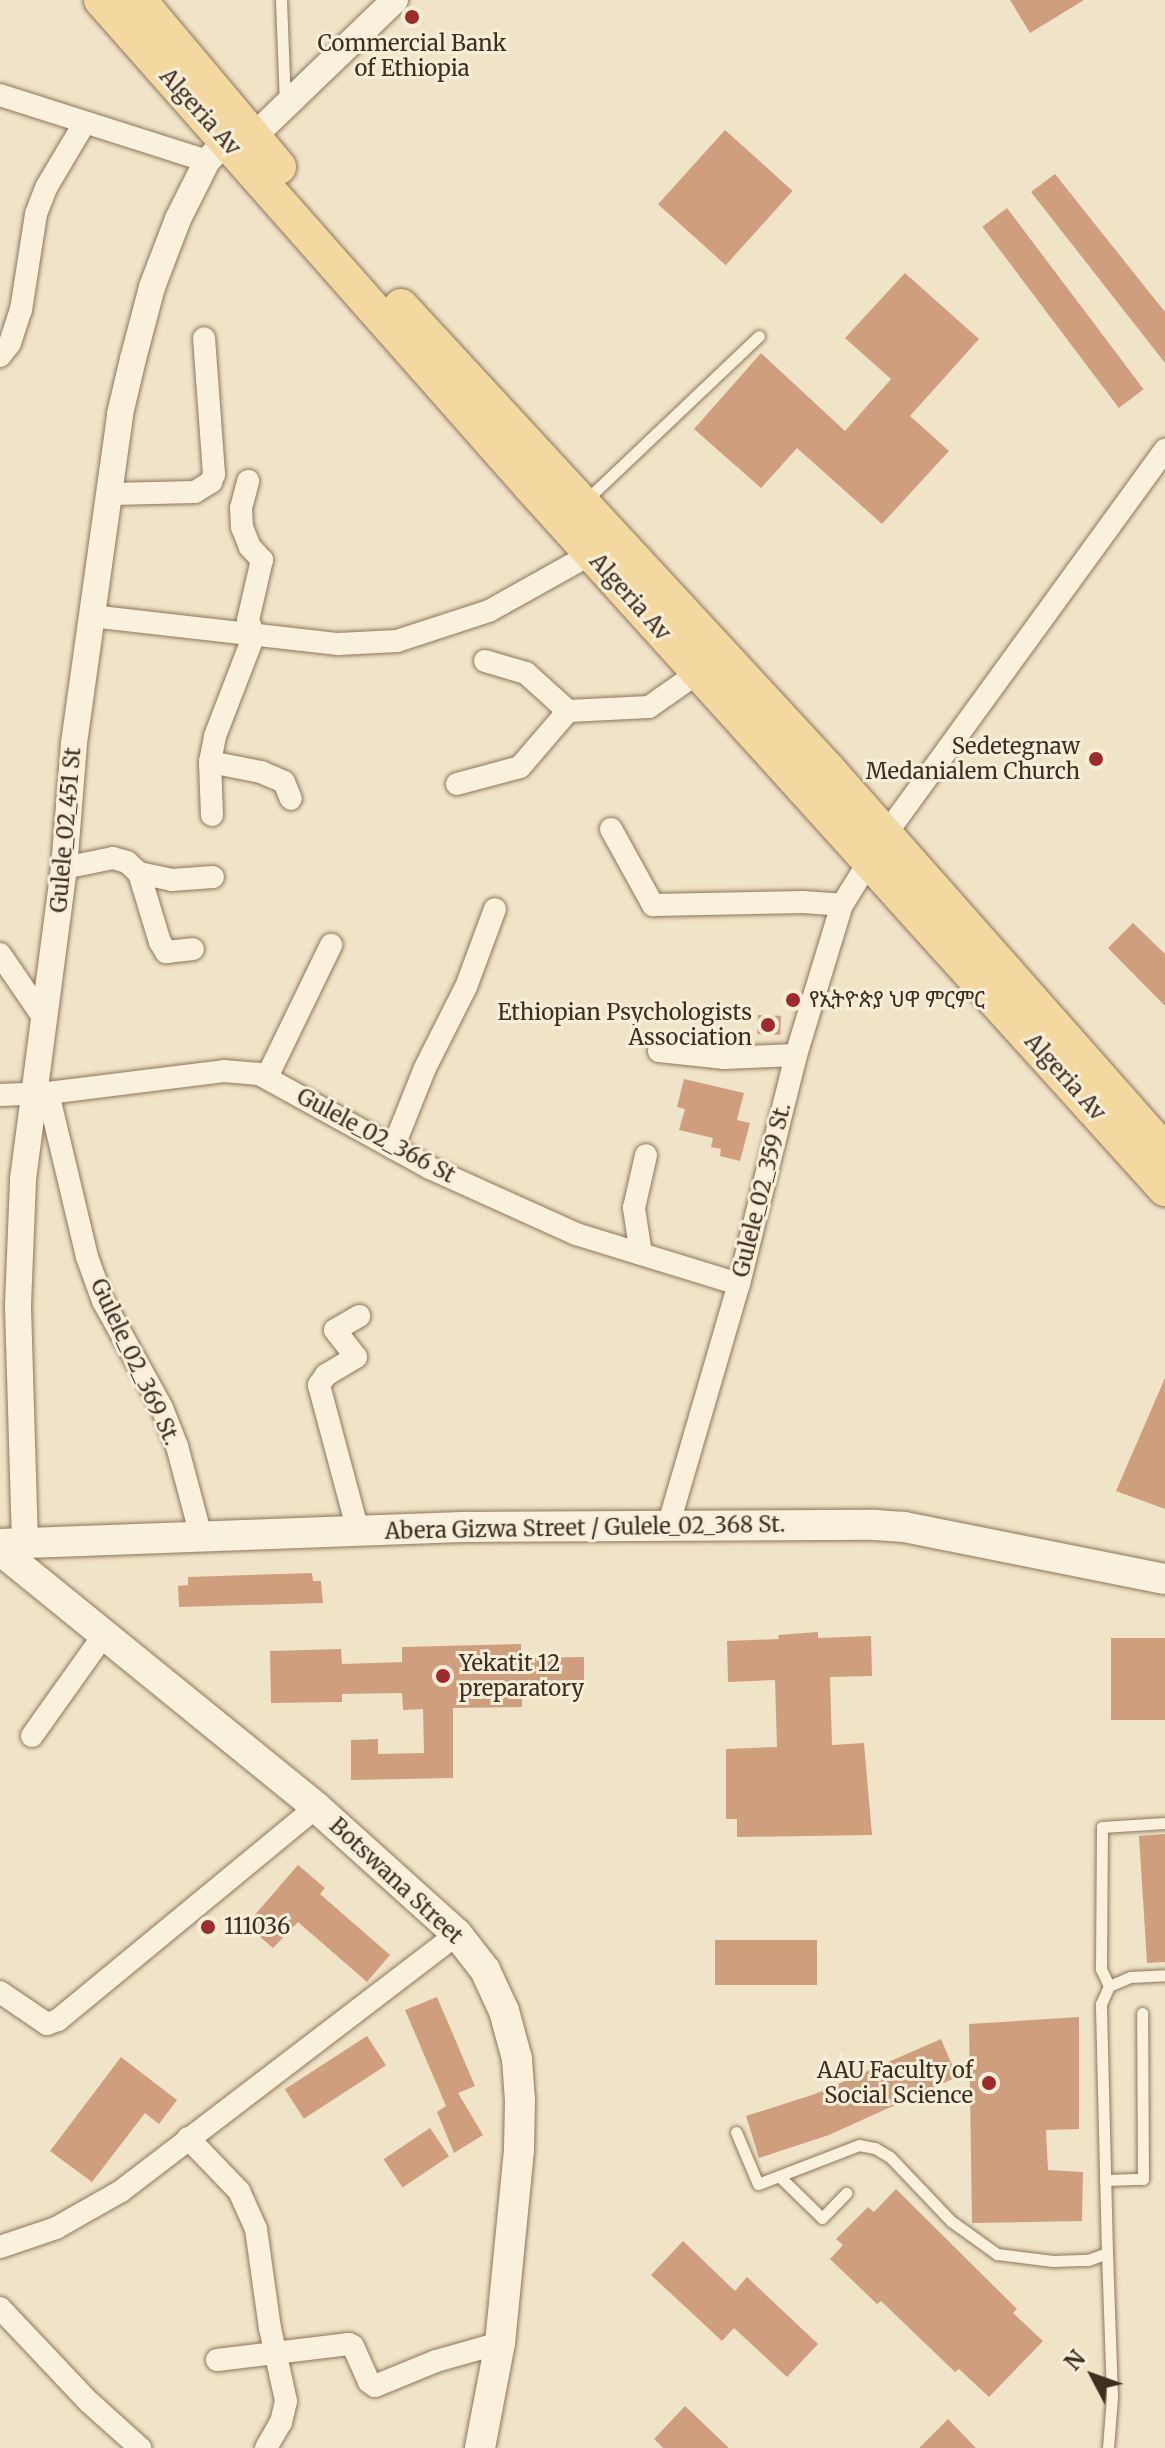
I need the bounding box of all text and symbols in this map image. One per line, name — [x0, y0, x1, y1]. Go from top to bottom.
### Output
marker: Commercial Bank of Ethiopia — [403, 8, 421, 26]
place label: Commercial Bank of Ethiopia — [317, 30, 507, 82]
street label: Algeria Av — [154, 63, 246, 161]
street label: Algeria Av — [584, 548, 676, 646]
place label: Sedetegnaw Medanialem Church — [866, 733, 1080, 784]
street label: Gulele_02_451 St — [46, 746, 86, 914]
marker: Sedetegnaw Medanialem Church — [1087, 750, 1105, 768]
place label: የኢትዮጵያ ህዋ ምርምር — [809, 987, 985, 1013]
marker: የኢትዮጵያ ህዋ ምርምር — [784, 991, 802, 1009]
place label: Ethiopian Psychologists Association — [497, 999, 752, 1050]
marker: Ethiopian Psychologists Association — [759, 1016, 777, 1034]
street label: Algeria Av — [1019, 1028, 1111, 1126]
street label: Gulele_02_366 St — [292, 1083, 460, 1189]
street label: Gulele_02_359 St. — [728, 1100, 796, 1280]
street label: Gulele_02_369 St. — [85, 1275, 185, 1449]
street label: Abera Gizwa Street / Gulele_02_368 St. — [385, 1511, 785, 1545]
place label: Yekatit 12 preparatory — [459, 1650, 584, 1702]
marker: Yekatit 12 preparatory — [434, 1667, 452, 1685]
street label: Botswana Street — [324, 1813, 468, 1949]
place label: 111036 — [224, 1914, 290, 1940]
marker: 111036 — [199, 1918, 217, 1936]
place label: AAU Faculty of Social Science — [817, 2057, 973, 2108]
marker: AAU Faculty of Social Science — [980, 2074, 998, 2092]
north arrow — [1053, 2336, 1133, 2416]
text: N — [1059, 2345, 1091, 2376]

